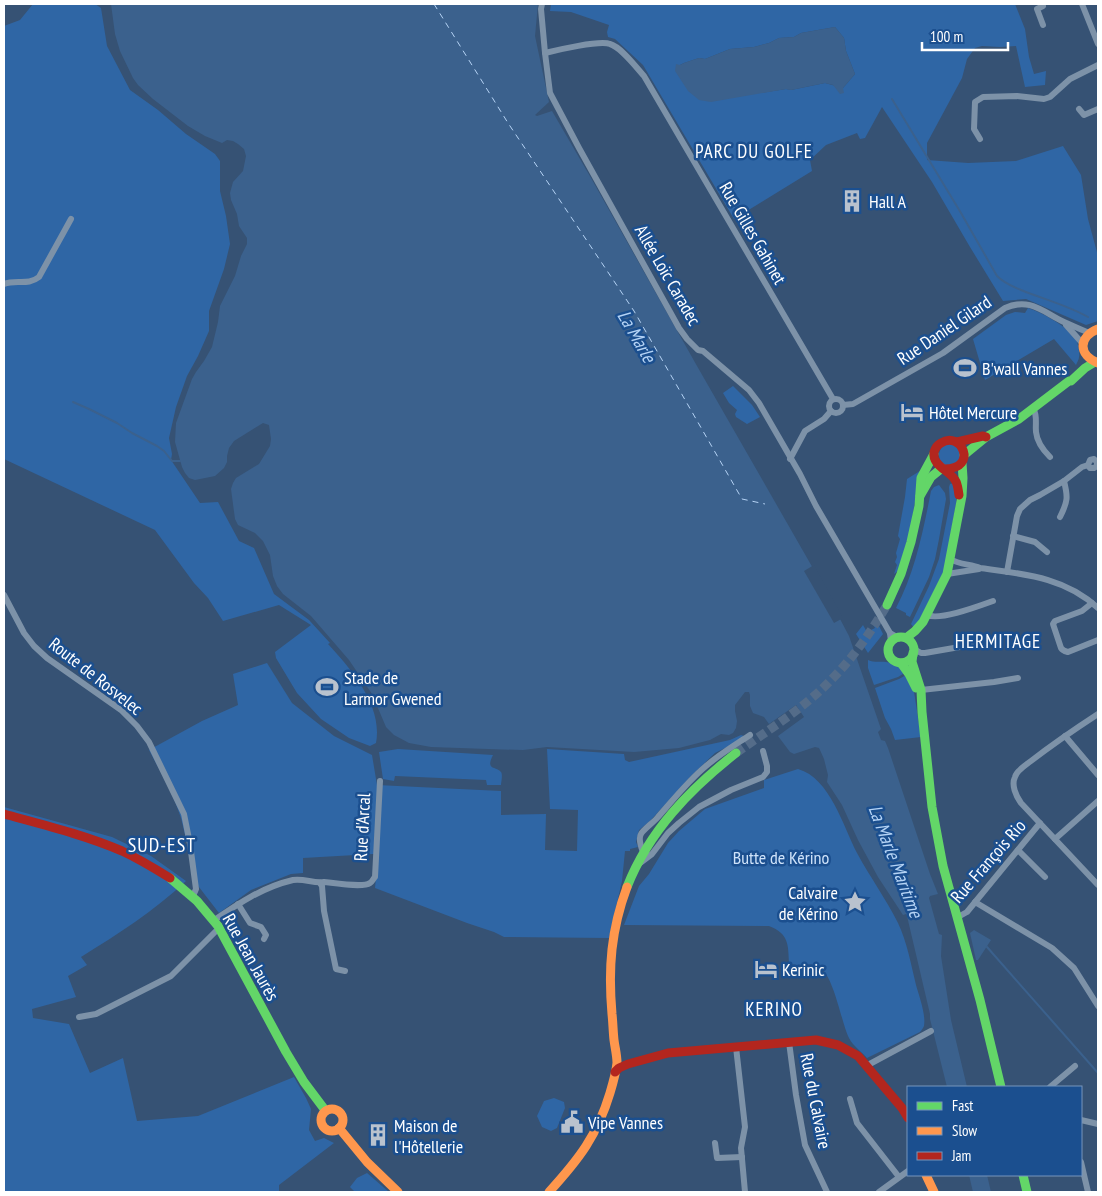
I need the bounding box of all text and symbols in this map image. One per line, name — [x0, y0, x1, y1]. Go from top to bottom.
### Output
scale bar — [922, 20, 1008, 52]
text: 100 m — [930, 27, 963, 46]
district label: PARC DU GOLFE — [695, 139, 813, 163]
street label: Rue Gilles Gahinet — [714, 178, 792, 288]
building icon: Hall A — [839, 188, 865, 214]
place label: Hall A — [869, 190, 907, 213]
street label: Allée Loïc Caradec — [630, 221, 706, 330]
street label: Rue Daniel Gilard — [893, 290, 995, 370]
water label: La Marle — [612, 306, 662, 367]
sports icon: B'wall Vannes — [952, 355, 978, 381]
place label: B'wall Vannes — [982, 357, 1067, 380]
hotel icon: Hôtel Mercure — [899, 399, 925, 425]
place label: Hôtel Mercure — [929, 401, 1017, 424]
district label: HERMITAGE — [955, 629, 1041, 653]
street label: Route de Rosvelec — [45, 632, 148, 720]
place label: Stade de Larmor Gwened — [344, 666, 441, 710]
sports icon: Stade de Larmor Gwened — [314, 674, 340, 700]
street label: Rue d'Arcal — [349, 792, 375, 862]
water label: La Marle Maritime — [863, 801, 929, 922]
street label: Rue François Rio — [945, 814, 1031, 907]
district label: SUD-EST — [128, 832, 196, 858]
park label: Butte de Kérino — [733, 846, 829, 869]
place label: Calvaire de Kérino — [779, 881, 838, 925]
place icon: Calvaire de Kérino — [842, 889, 868, 915]
street label: Rue Jean Jaurès — [218, 909, 284, 1005]
hotel icon: Kerinic — [753, 956, 779, 982]
place label: Kerinic — [782, 958, 825, 981]
district label: KERINO — [745, 997, 803, 1021]
street label: Rue du Calvaire — [795, 1051, 837, 1151]
legend — [907, 1086, 1082, 1176]
text: Fast — [952, 1096, 973, 1115]
public building icon: Vipe Vannes — [559, 1109, 585, 1135]
place label: Vipe Vannes — [587, 1111, 663, 1134]
place label: Maison de l'Hôtellerie — [394, 1114, 463, 1158]
text: Slow — [952, 1121, 977, 1140]
building icon: Maison de l'Hôtellerie — [365, 1122, 391, 1148]
text: Jam — [951, 1146, 971, 1165]

